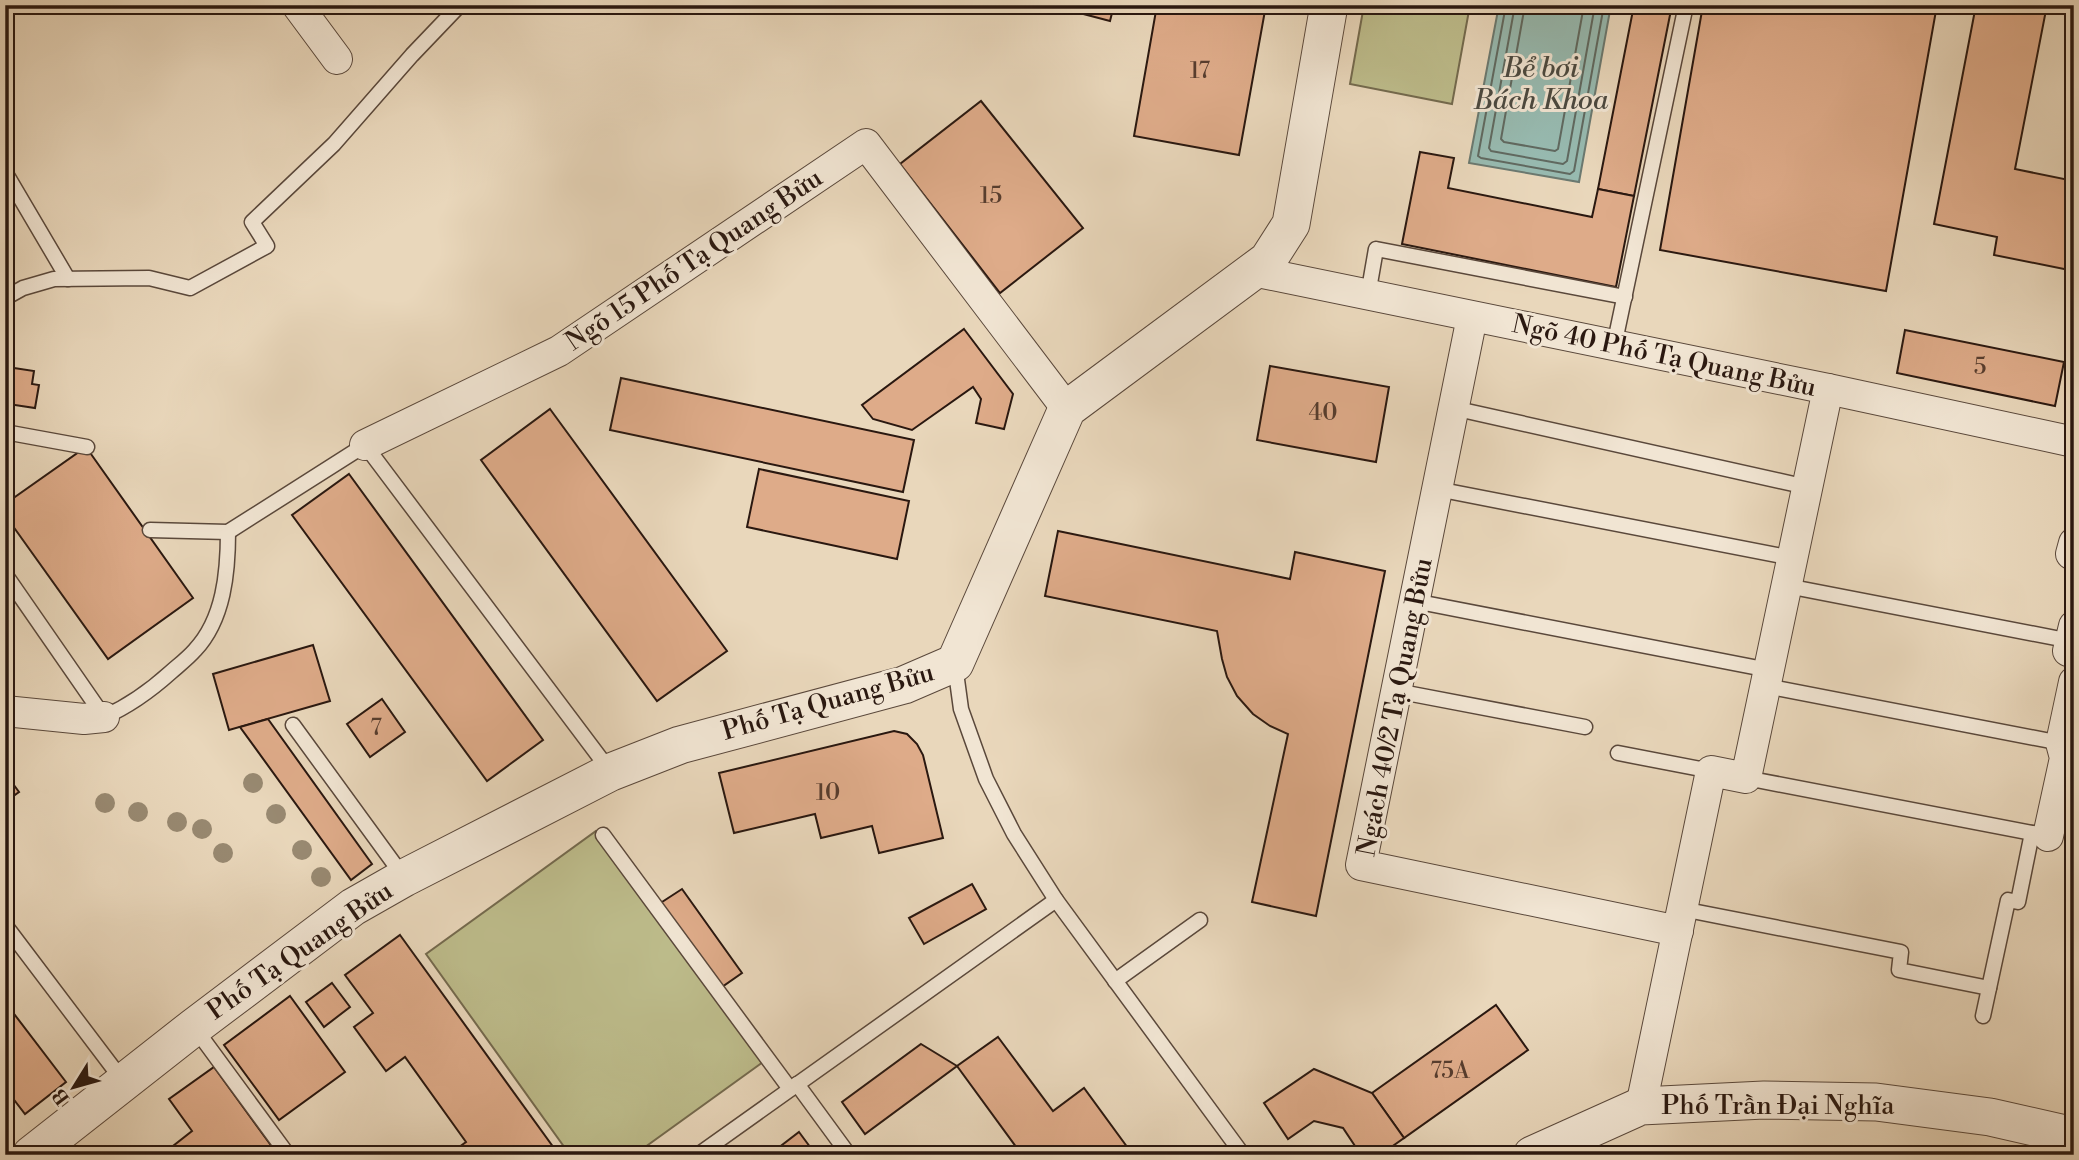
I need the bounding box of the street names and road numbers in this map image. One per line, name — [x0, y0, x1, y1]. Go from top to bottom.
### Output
street label: Ngõ 15 Phố Tạ Quang Bửu — [560, 162, 829, 358]
street label: Ngõ 40 Phố Tạ Quang Bửu — [1509, 308, 1819, 404]
street label: Ngách 40/2 Tạ Quang Bửu — [1350, 555, 1440, 859]
street label: Phố Tạ Quang Bửu — [718, 656, 938, 748]
street label: Phố Tạ Quang Bửu — [201, 875, 399, 1027]
street label: Phố Trần Đại Nghĩa — [1662, 1090, 1895, 1122]

